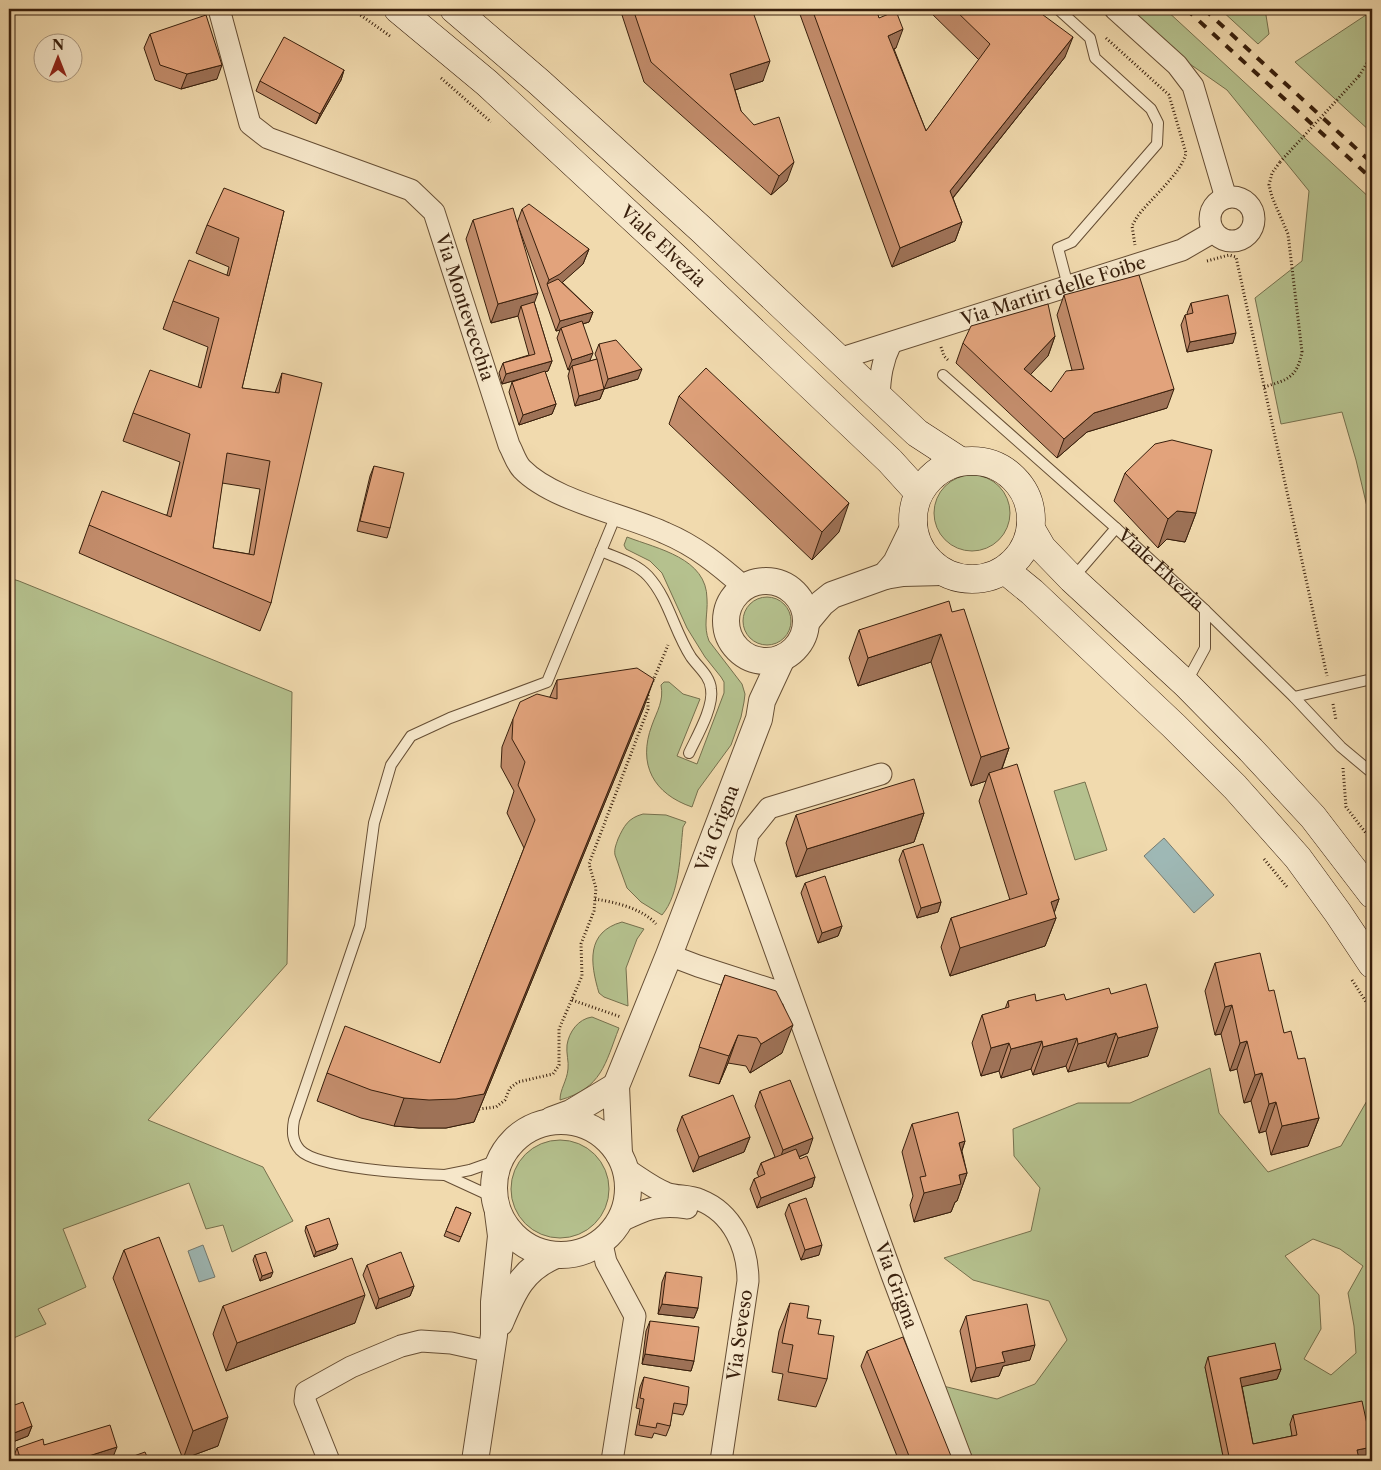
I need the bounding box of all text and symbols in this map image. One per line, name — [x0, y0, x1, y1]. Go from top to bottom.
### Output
north arrow — [32, 32, 82, 82]
text: N — [52, 36, 64, 54]
street label: Viale Elvezia — [615, 200, 711, 292]
street label: Via Montevecchia — [430, 230, 499, 384]
street label: Via Martiri delle Foibe — [957, 251, 1149, 331]
street label: Viale Elvezia — [1112, 524, 1209, 615]
street label: Via Grigna — [691, 782, 744, 875]
street label: Via Grigna — [870, 1238, 922, 1332]
street label: Via Seveso — [723, 1288, 757, 1383]

